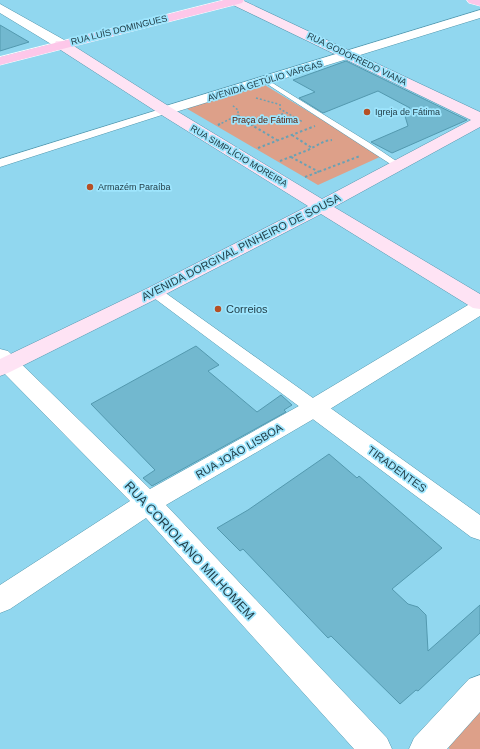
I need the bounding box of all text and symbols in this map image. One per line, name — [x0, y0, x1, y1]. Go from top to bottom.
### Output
street label: RUA LUÍS DOMINGUES — [70, 13, 168, 47]
street label: RUA GODOFREDO VIANA — [306, 30, 408, 88]
street label: AVENIDA GETÚLIO VARGAS — [206, 59, 324, 103]
marker: Igreja de Fátima — [362, 107, 372, 117]
place label: Igreja de Fátima — [375, 107, 440, 117]
park label: Praça de Fátima — [232, 115, 298, 125]
street label: RUA SIMPLÍCIO MOREIRA — [189, 123, 289, 189]
marker: Armazém Paraíba — [85, 182, 95, 192]
place label: Armazém Paraíba — [98, 182, 171, 192]
street label: AVENIDA DORGIVAL PINHEIRO DE SOUSA — [140, 191, 343, 303]
place label: Correios — [226, 303, 268, 315]
marker: Correios — [213, 304, 223, 314]
street label: RUA JOÃO LISBOA — [193, 421, 285, 481]
street label: TIRADENTES — [365, 444, 429, 494]
street label: RUA CORIOLANO MILHOMEM — [122, 478, 258, 623]

